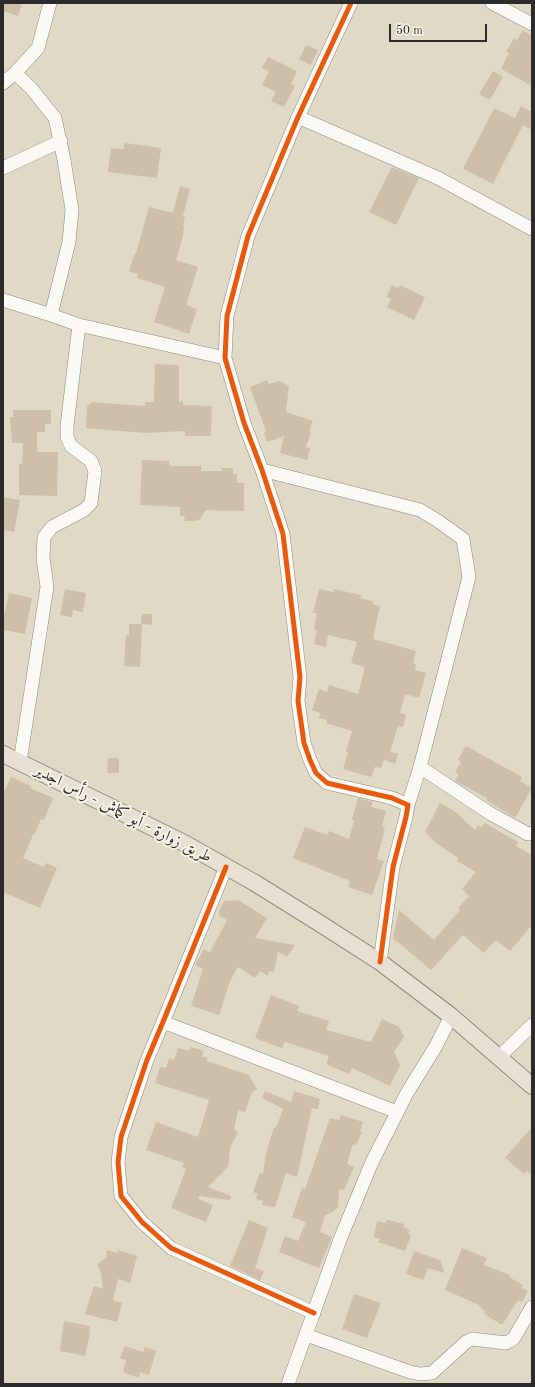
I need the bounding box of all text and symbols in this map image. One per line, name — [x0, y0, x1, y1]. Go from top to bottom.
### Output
scale bar — [391, 16, 489, 42]
text: 50 m — [396, 25, 423, 37]
street label: طريق زوارة - أبو كماش - رأس اجدير — [31, 761, 215, 867]

